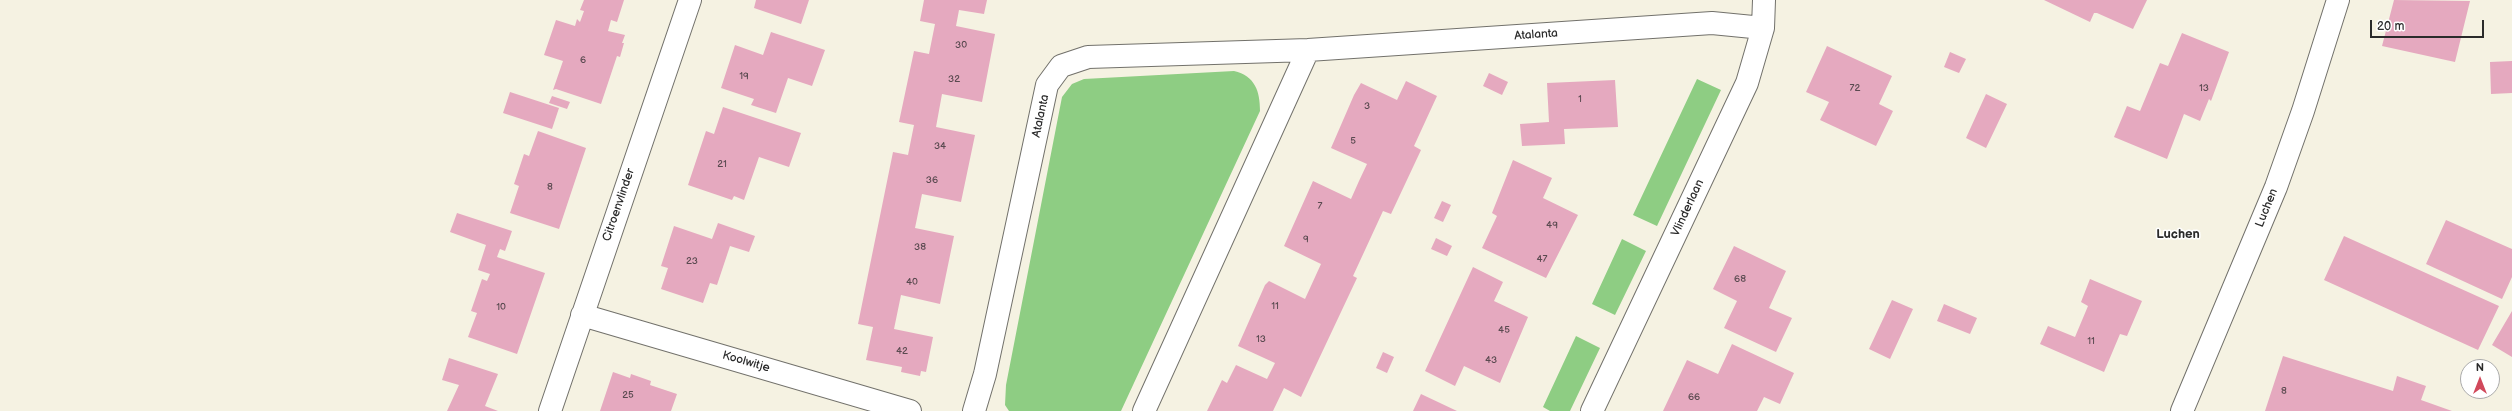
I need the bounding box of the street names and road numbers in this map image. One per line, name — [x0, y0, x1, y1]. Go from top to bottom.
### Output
street label: Atalanta — [1514, 26, 1558, 44]
street label: Atalanta — [1029, 93, 1053, 139]
street label: Citroenvlinder — [600, 167, 638, 243]
street label: Vlinderlaan — [1669, 177, 1707, 239]
street label: Luchen — [2253, 187, 2281, 229]
street label: Koolwitje — [721, 348, 771, 376]

